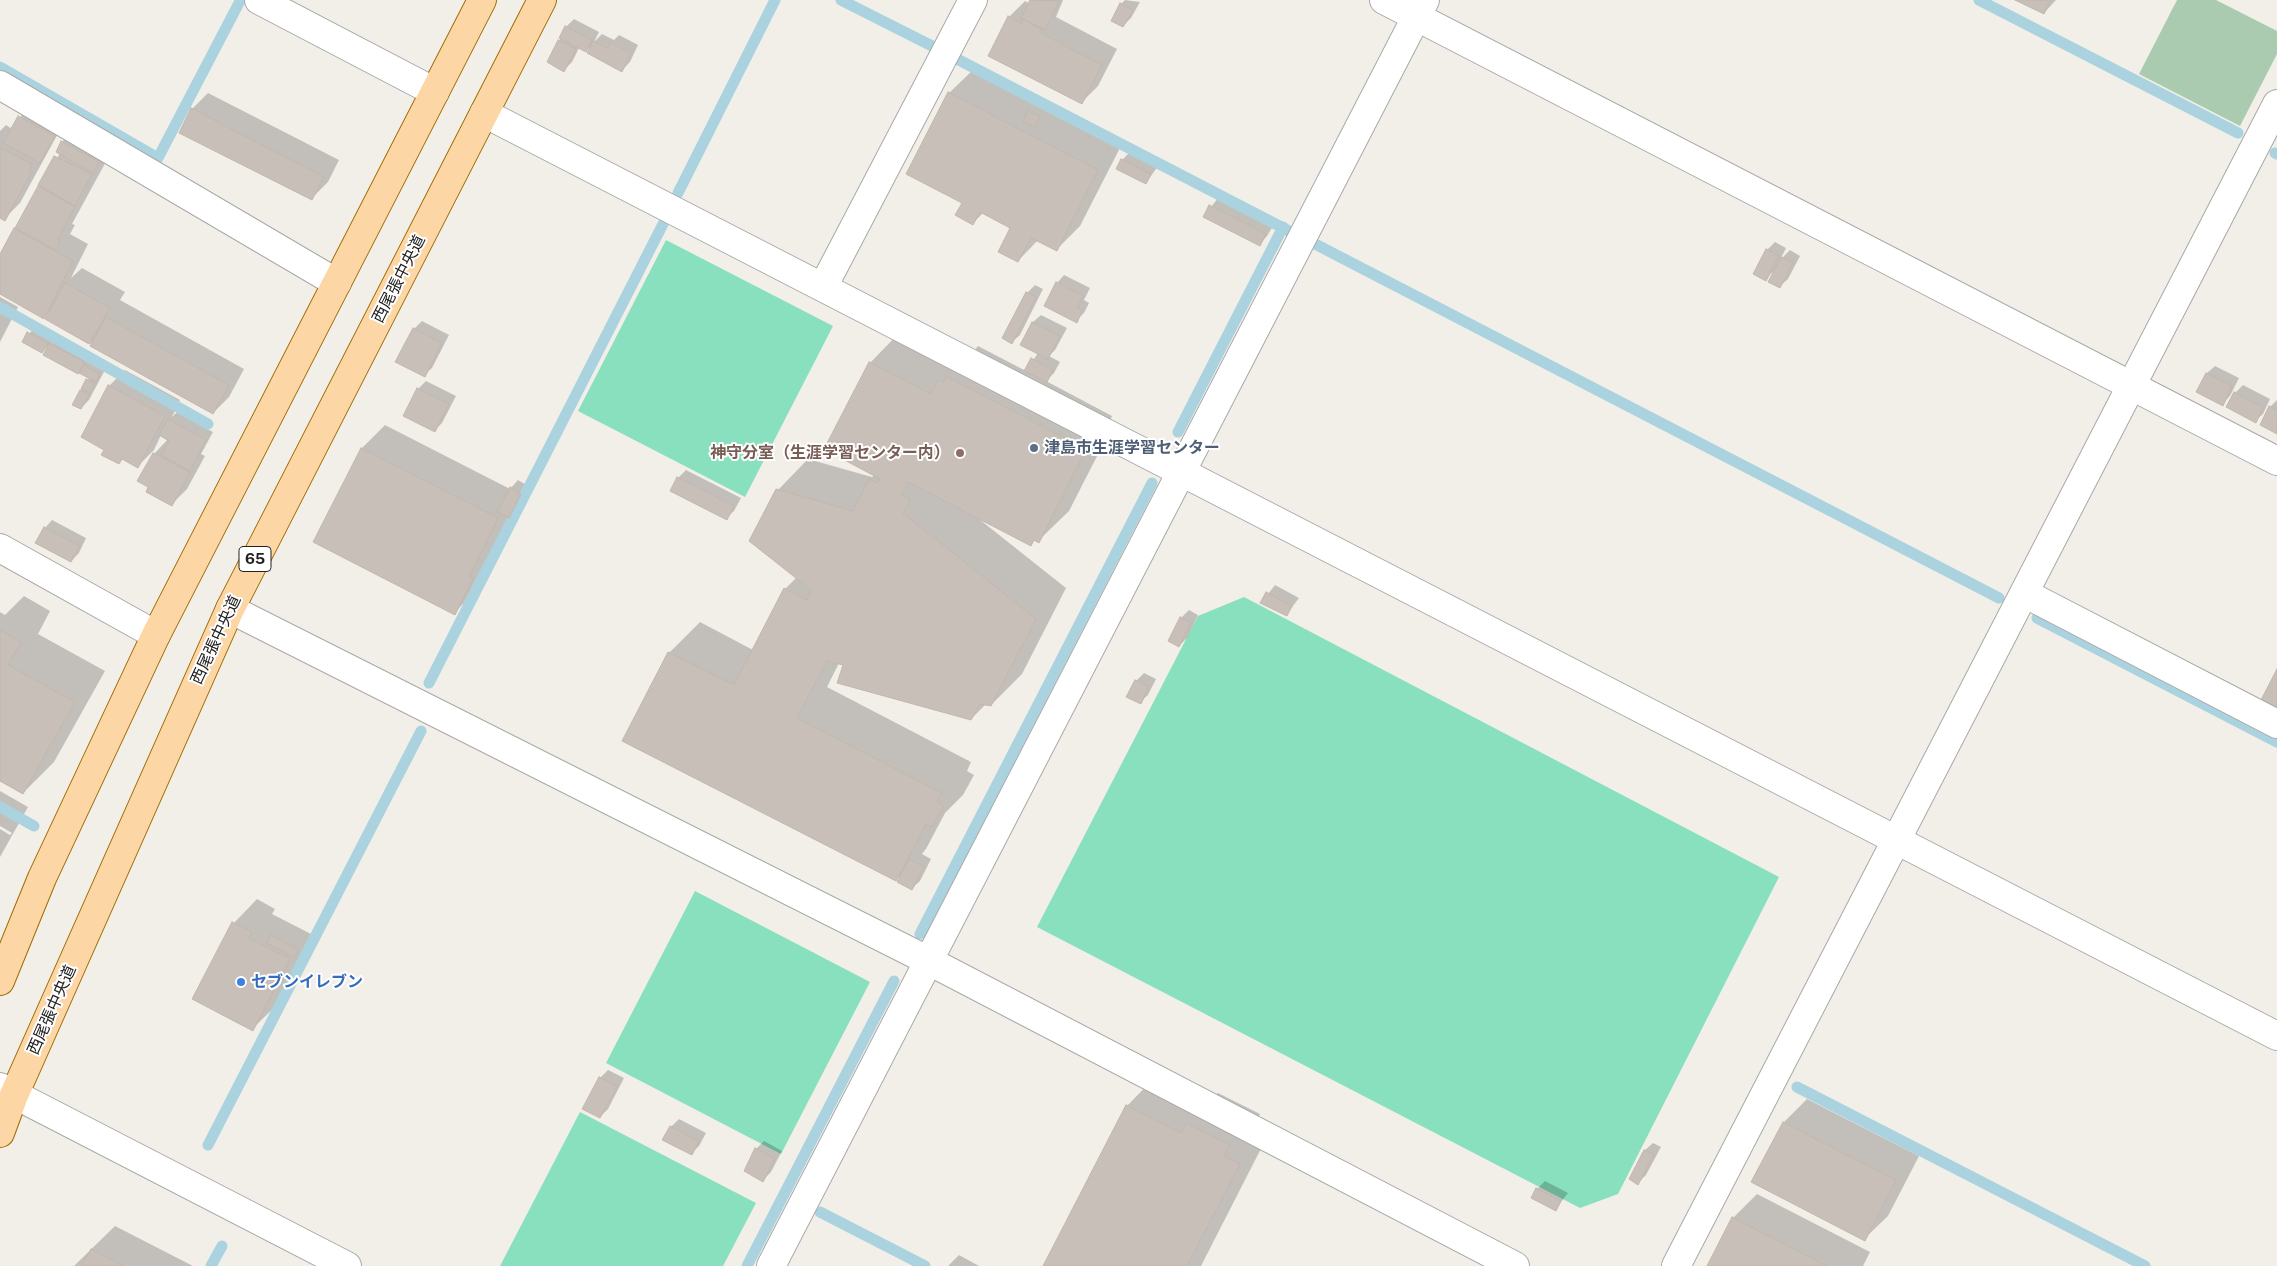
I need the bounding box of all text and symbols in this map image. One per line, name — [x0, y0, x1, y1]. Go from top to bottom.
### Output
street label: 西尾張中央道 — [369, 232, 429, 326]
place label: 津島市生涯学習センター — [1044, 438, 1220, 458]
marker: 津島市生涯学習センター — [1028, 442, 1040, 454]
place label: 神守分室（生涯学習センター内） — [710, 443, 950, 463]
marker: 神守分室（生涯学習センター内） — [954, 447, 966, 459]
road number: 65 — [239, 546, 271, 572]
street label: 西尾張中央道 — [187, 592, 245, 688]
street label: 西尾張中央道 — [24, 962, 80, 1058]
place label: セブンイレブン — [251, 972, 363, 992]
marker: セブンイレブン — [235, 976, 247, 988]

